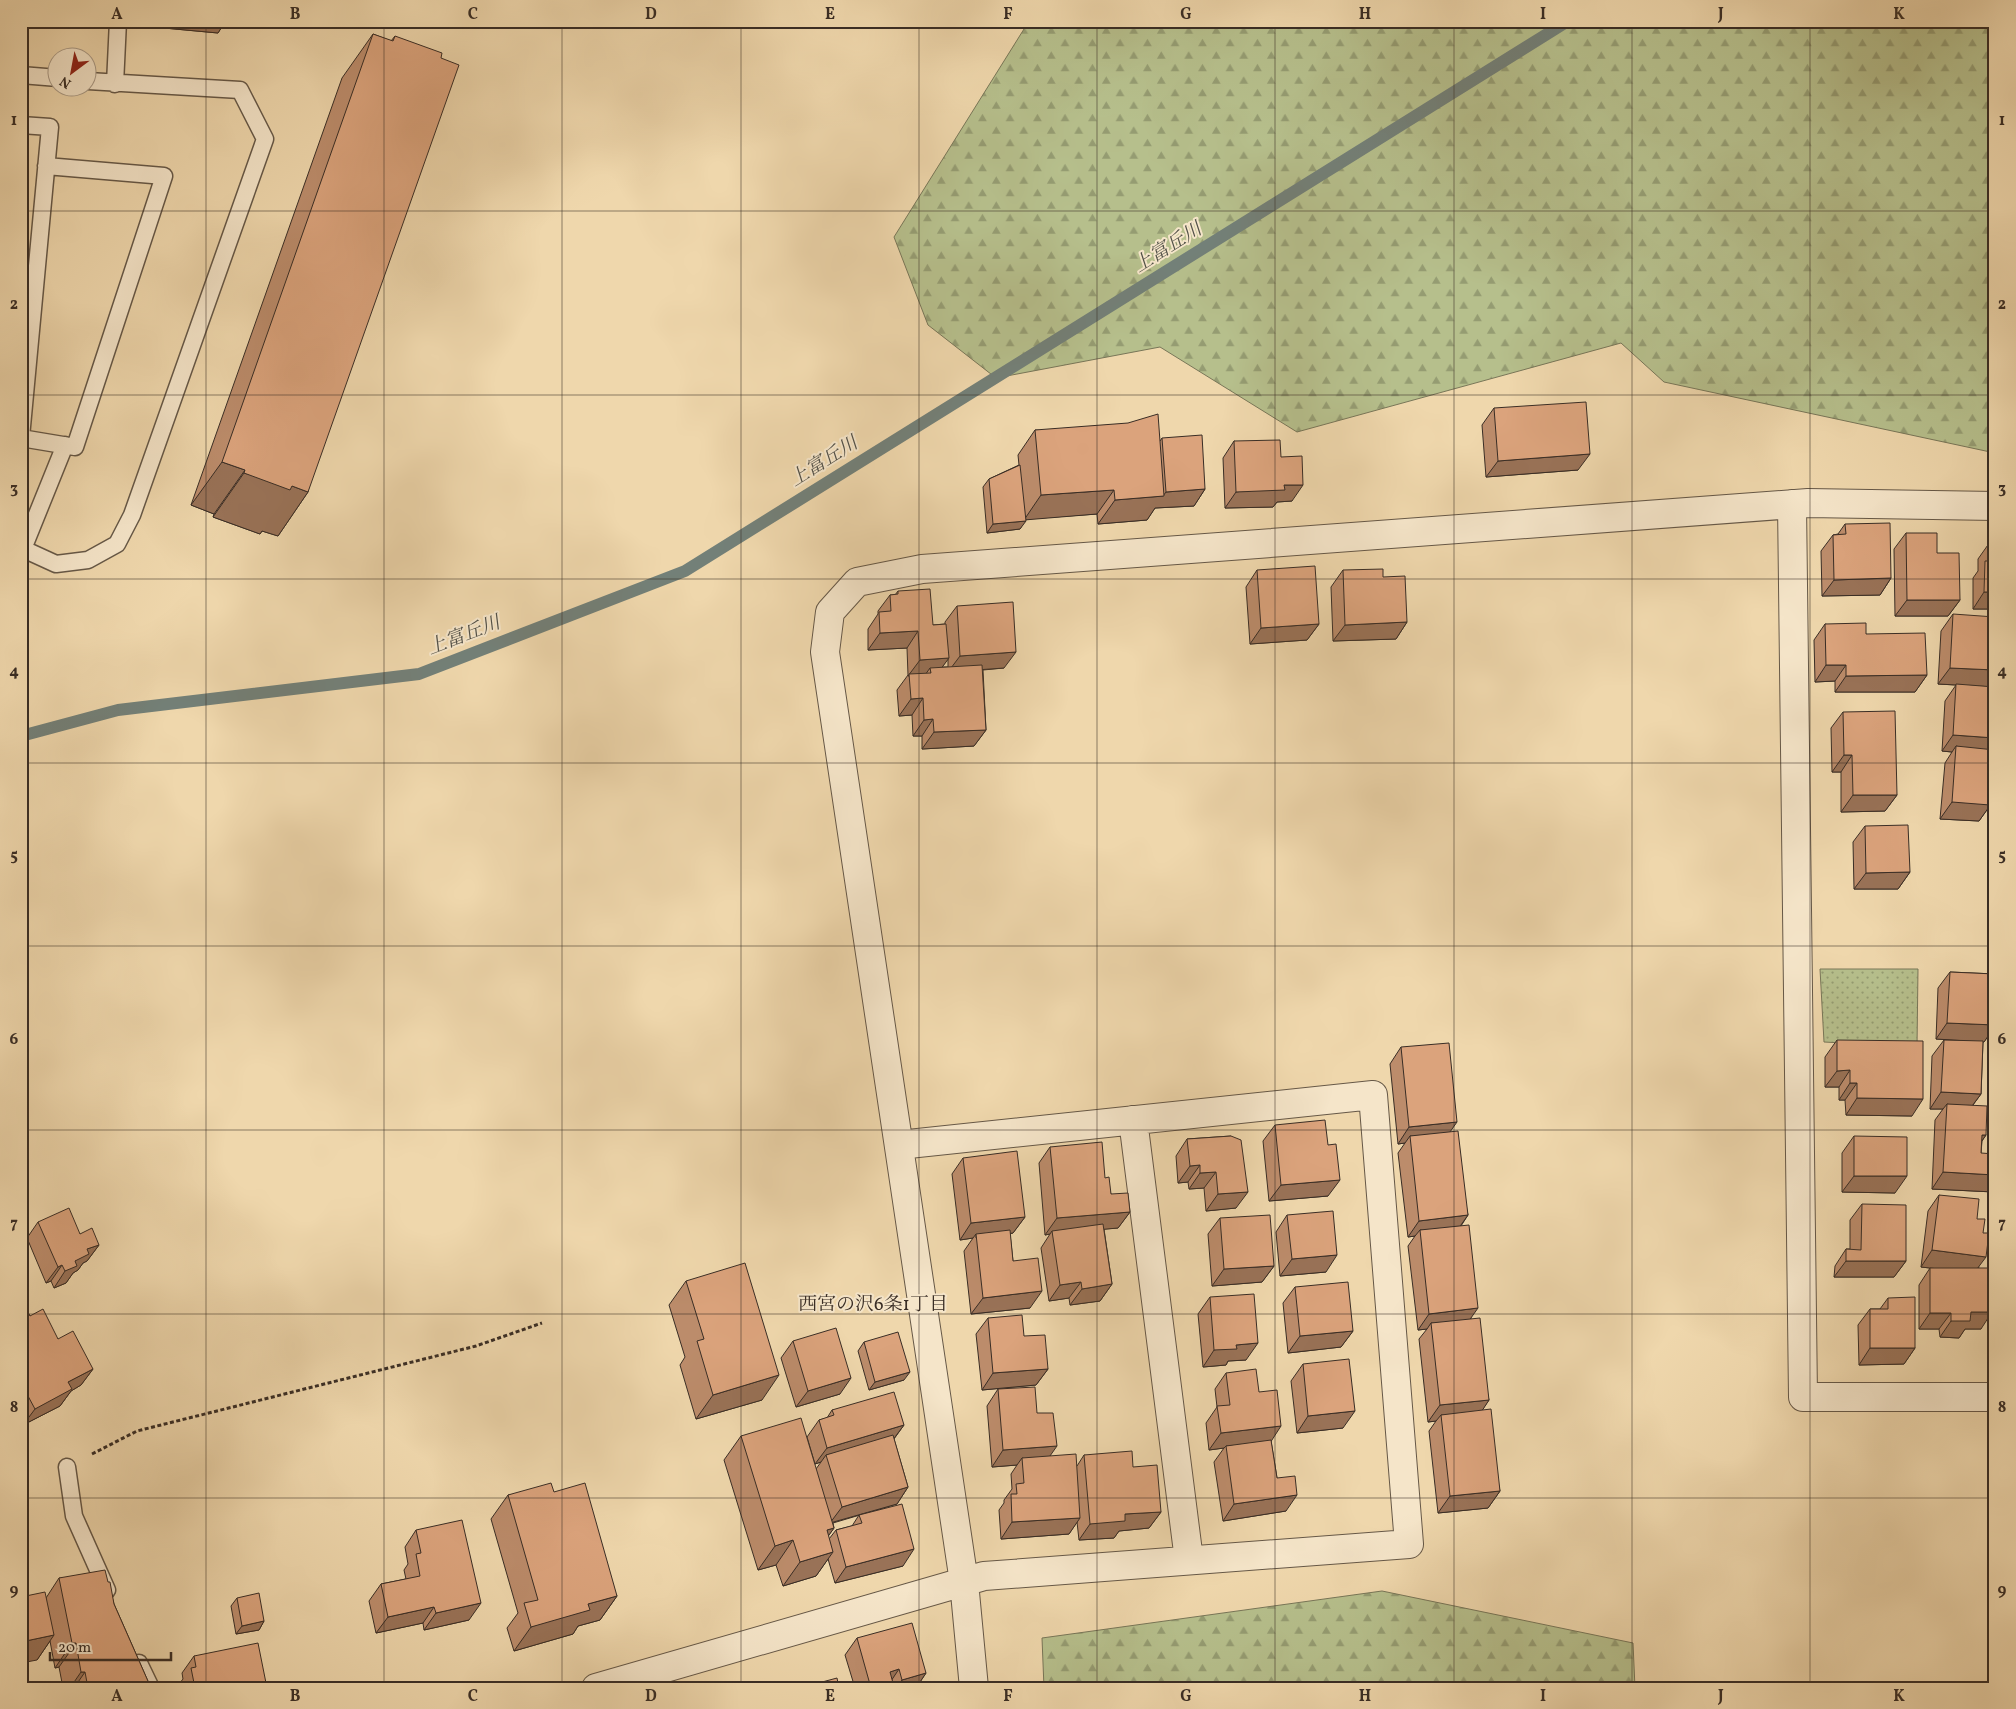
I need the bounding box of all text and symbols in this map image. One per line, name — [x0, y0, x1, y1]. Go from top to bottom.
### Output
text: A — [111, 4, 123, 26]
text: B — [290, 4, 301, 26]
text: C — [468, 4, 478, 26]
text: D — [645, 4, 657, 26]
text: E — [825, 4, 835, 26]
text: F — [1003, 4, 1013, 26]
text: G — [1180, 4, 1192, 26]
text: H — [1359, 4, 1371, 26]
text: I — [1540, 4, 1546, 26]
text: J — [1717, 4, 1724, 26]
text: K — [1893, 4, 1905, 26]
north arrow — [48, 48, 98, 98]
text: N — [57, 71, 75, 93]
text: 1 — [11, 110, 17, 132]
text: 1 — [1999, 110, 2005, 132]
water label: 上富丘川 — [1129, 216, 1209, 279]
text: 2 — [10, 294, 18, 316]
text: 2 — [1998, 294, 2006, 316]
water label: 上富丘川 — [785, 430, 865, 493]
text: 3 — [10, 478, 18, 500]
text: 3 — [1998, 478, 2006, 500]
water label: 上富丘川 — [424, 610, 506, 662]
text: 4 — [9, 661, 19, 683]
text: 4 — [1997, 661, 2007, 683]
text: 5 — [10, 845, 18, 867]
text: 5 — [1998, 845, 2006, 867]
text: 6 — [10, 1029, 19, 1051]
text: 6 — [1998, 1029, 2007, 1051]
text: 7 — [10, 1213, 18, 1235]
text: 7 — [1998, 1213, 2006, 1235]
district label: 西宮の沢6条1丁目 — [798, 1292, 948, 1318]
text: 8 — [10, 1397, 18, 1419]
text: 8 — [1998, 1397, 2006, 1419]
text: 9 — [10, 1580, 19, 1602]
text: 9 — [1998, 1580, 2007, 1602]
scale bar — [50, 1629, 171, 1661]
text: 20 m — [58, 1638, 91, 1659]
text: A — [111, 1686, 123, 1708]
text: B — [290, 1686, 301, 1708]
text: C — [468, 1686, 478, 1708]
text: D — [645, 1686, 657, 1708]
text: E — [825, 1686, 835, 1708]
text: F — [1003, 1686, 1013, 1708]
text: G — [1180, 1686, 1192, 1708]
text: H — [1359, 1686, 1371, 1708]
text: I — [1540, 1686, 1546, 1708]
text: J — [1717, 1686, 1724, 1708]
text: K — [1893, 1686, 1905, 1708]

